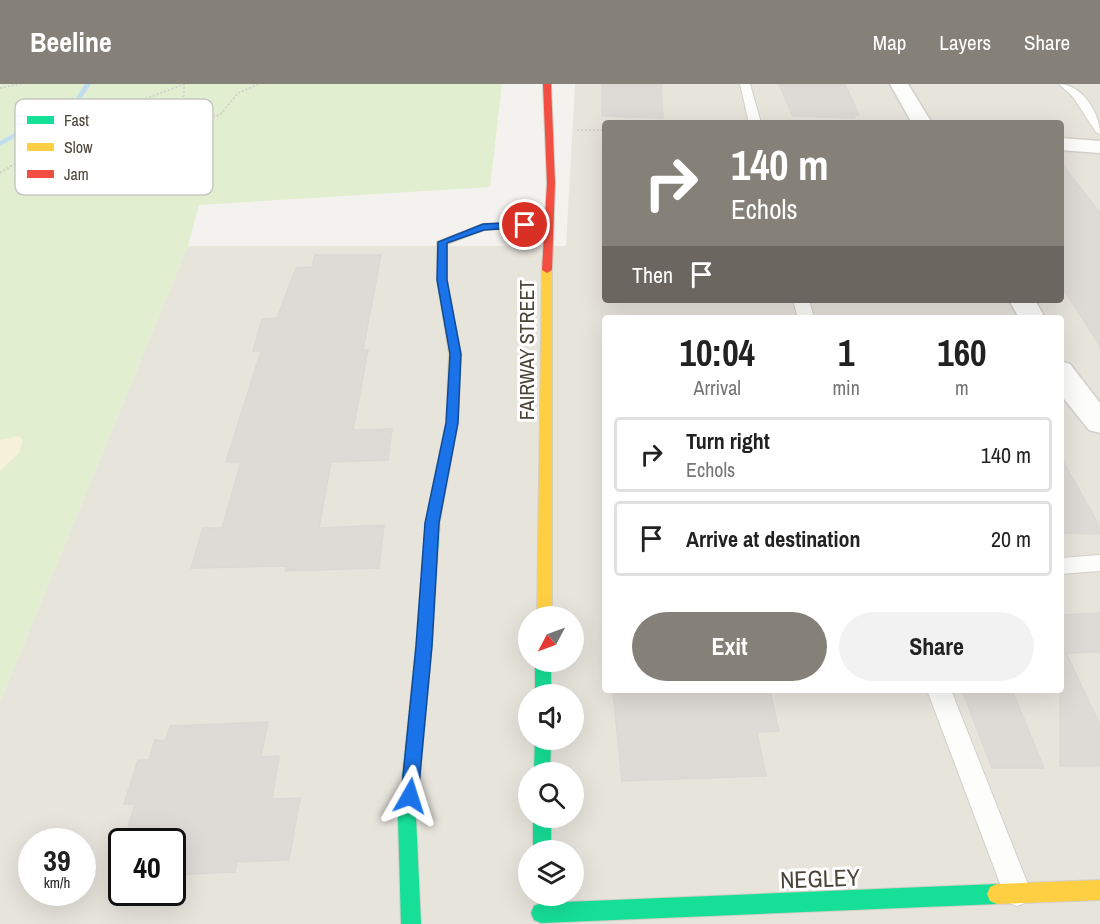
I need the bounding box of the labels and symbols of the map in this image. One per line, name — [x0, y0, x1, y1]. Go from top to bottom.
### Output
legend — [15, 99, 213, 195]
text: Fast — [64, 109, 89, 131]
text: Slow — [64, 136, 93, 158]
text: Jam — [64, 163, 89, 185]
pin — [499, 199, 550, 250]
street label: FAIRWAY STREET — [513, 280, 540, 420]
north arrow — [518, 606, 584, 672]
position arrow — [378, 764, 442, 828]
speed limit sign: 40 — [108, 828, 186, 906]
street label: NEGLEY — [780, 861, 860, 895]

